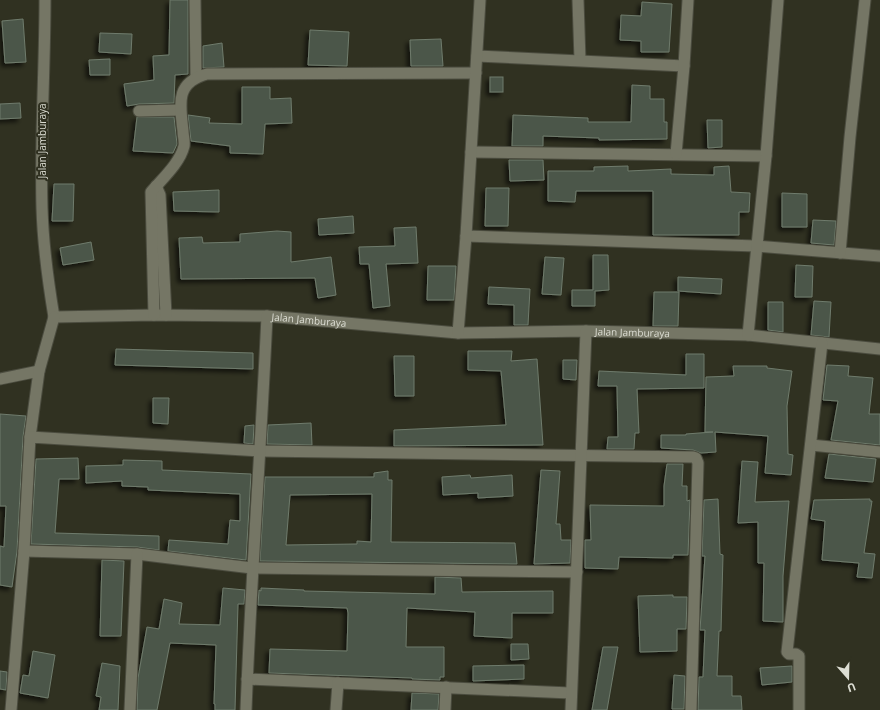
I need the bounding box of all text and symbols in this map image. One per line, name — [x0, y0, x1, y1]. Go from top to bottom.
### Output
street label: Jalan Jamburaya — [35, 103, 49, 180]
street label: Jalan Jamburaya — [270, 309, 347, 330]
street label: Jalan Jamburaya — [594, 324, 670, 340]
north arrow — [828, 658, 868, 698]
text: U — [845, 679, 858, 696]

